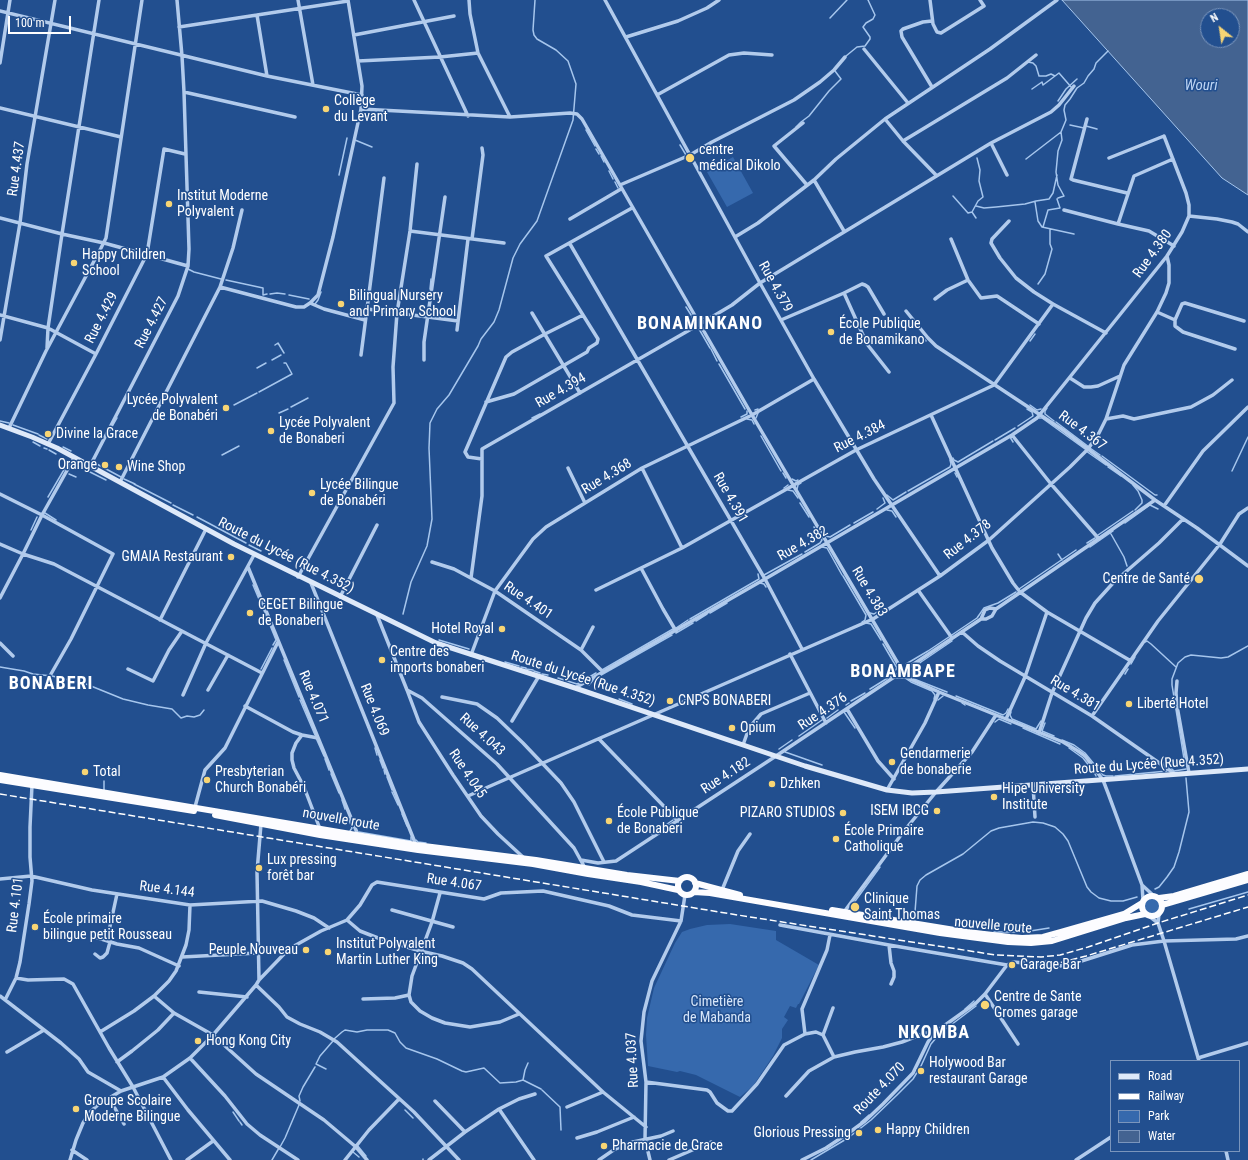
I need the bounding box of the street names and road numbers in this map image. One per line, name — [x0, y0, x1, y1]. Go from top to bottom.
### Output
street label: Rue 4.437 — [5, 140, 29, 198]
street label: Rue 4.380 — [1130, 227, 1176, 281]
street label: Rue 4.379 — [754, 259, 796, 315]
street label: Rue 4.429 — [82, 290, 122, 346]
street label: Rue 4.427 — [132, 295, 172, 351]
street label: Rue 4.394 — [533, 370, 589, 412]
street label: Rue 4.367 — [1055, 408, 1109, 454]
street label: Rue 4.384 — [832, 417, 888, 457]
street label: Rue 4.368 — [579, 456, 635, 498]
street label: Rue 4.391 — [709, 470, 751, 526]
street label: Route du Lycée (Rue 4.352) — [215, 514, 357, 598]
street label: Rue 4.378 — [941, 516, 995, 564]
street label: Rue 4.382 — [775, 523, 831, 565]
street label: Rue 4.383 — [848, 564, 890, 620]
street label: Rue 4.401 — [500, 579, 556, 623]
street label: Route du Lycée (Rue 4.352) — [509, 648, 657, 710]
street label: Rue 4.071 — [294, 668, 332, 726]
street label: Rue 4.381 — [1047, 673, 1103, 715]
street label: Rue 4.069 — [356, 681, 392, 739]
street label: Rue 4.376 — [795, 690, 851, 734]
street label: Rue 4.043 — [456, 710, 508, 760]
street label: Rue 4.045 — [445, 746, 489, 802]
street label: Route du Lycée (Rue 4.352) — [1073, 751, 1225, 779]
street label: Rue 4.182 — [698, 754, 754, 798]
street label: nouvelle route — [301, 805, 381, 835]
street label: Rue 4.067 — [425, 871, 483, 895]
street label: Rue 4.101 — [4, 877, 28, 933]
street label: Rue 4.144 — [139, 878, 195, 902]
street label: nouvelle route — [953, 914, 1033, 938]
street label: Rue 4.037 — [623, 1032, 643, 1088]
street label: Route 4.070 — [851, 1059, 909, 1119]

